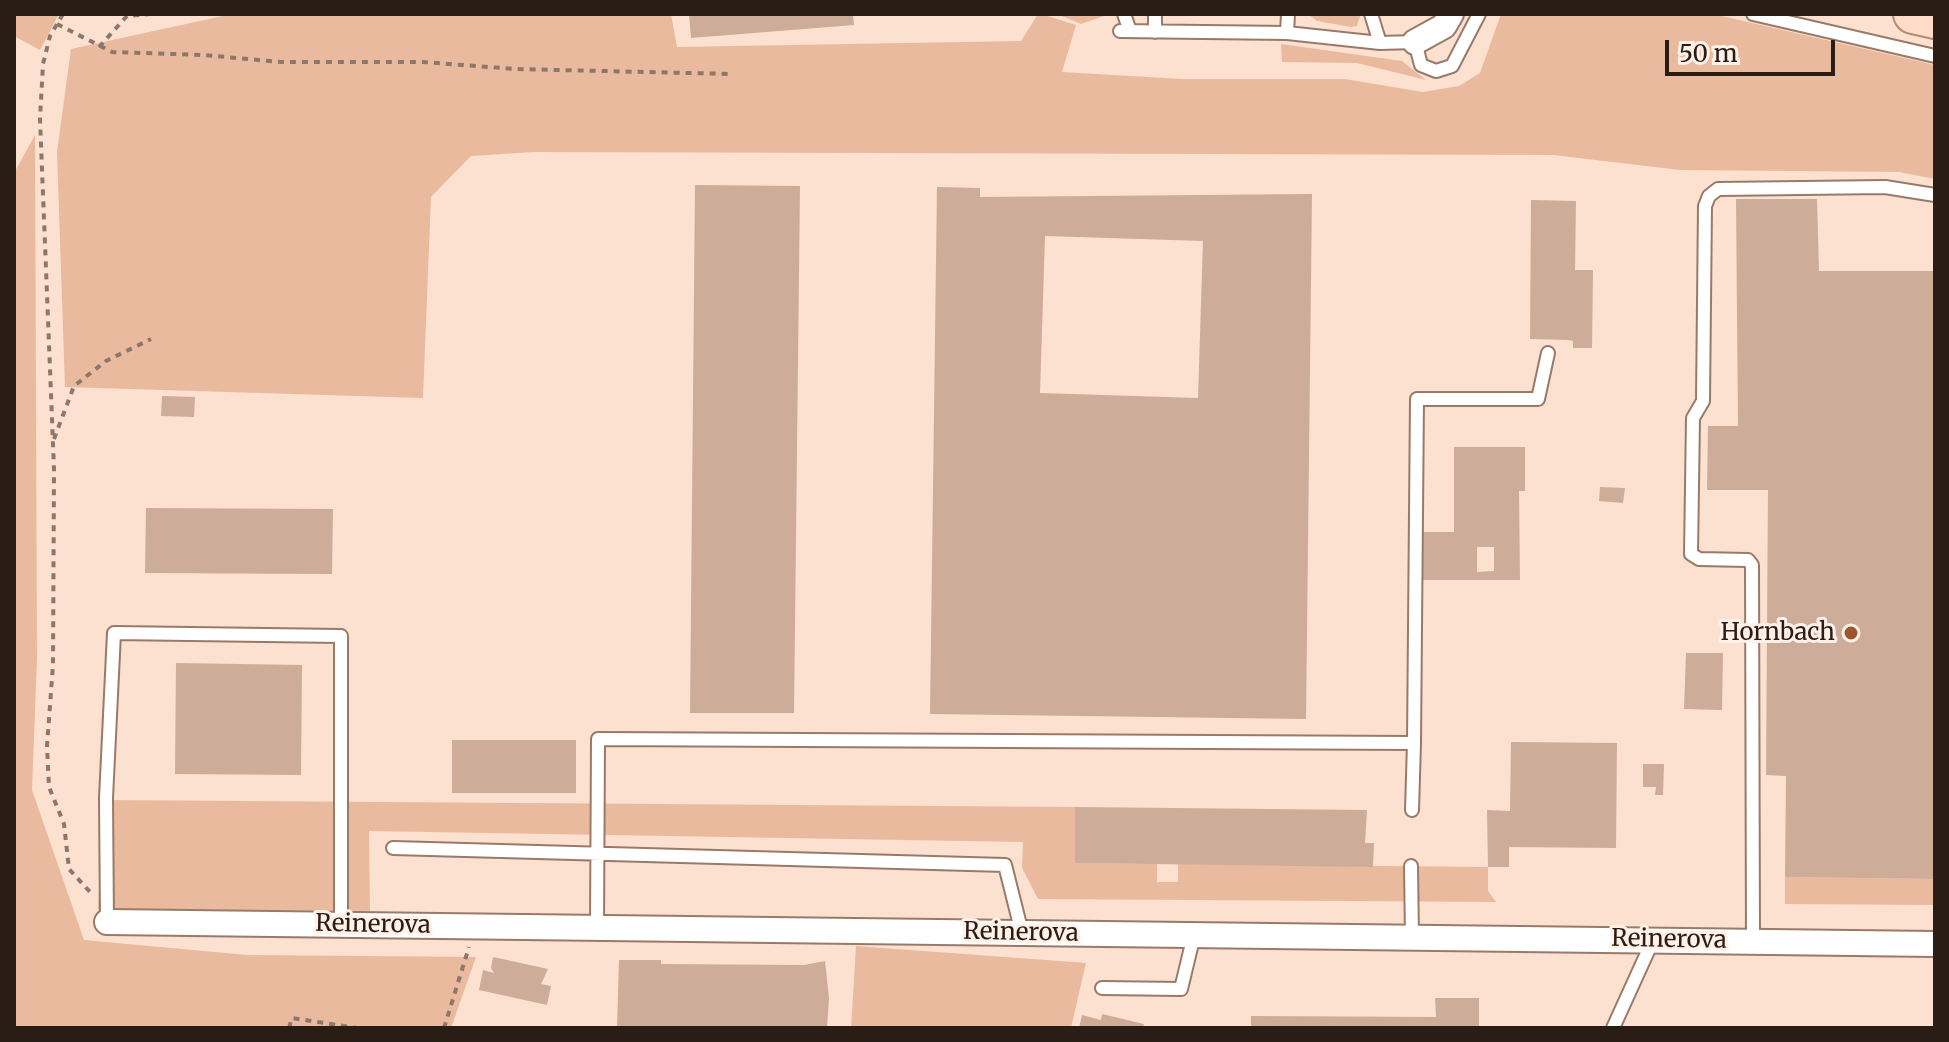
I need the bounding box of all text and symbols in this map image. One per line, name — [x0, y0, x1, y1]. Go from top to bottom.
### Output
scale bar — [1669, 24, 1839, 74]
text: 50 m — [1679, 38, 1738, 69]
place label: Hornbach — [1721, 619, 1835, 647]
marker: Hornbach — [1842, 624, 1860, 642]
street label: Reinerova — [315, 910, 431, 940]
street label: Reinerova — [963, 918, 1079, 948]
street label: Reinerova — [1611, 925, 1727, 955]

